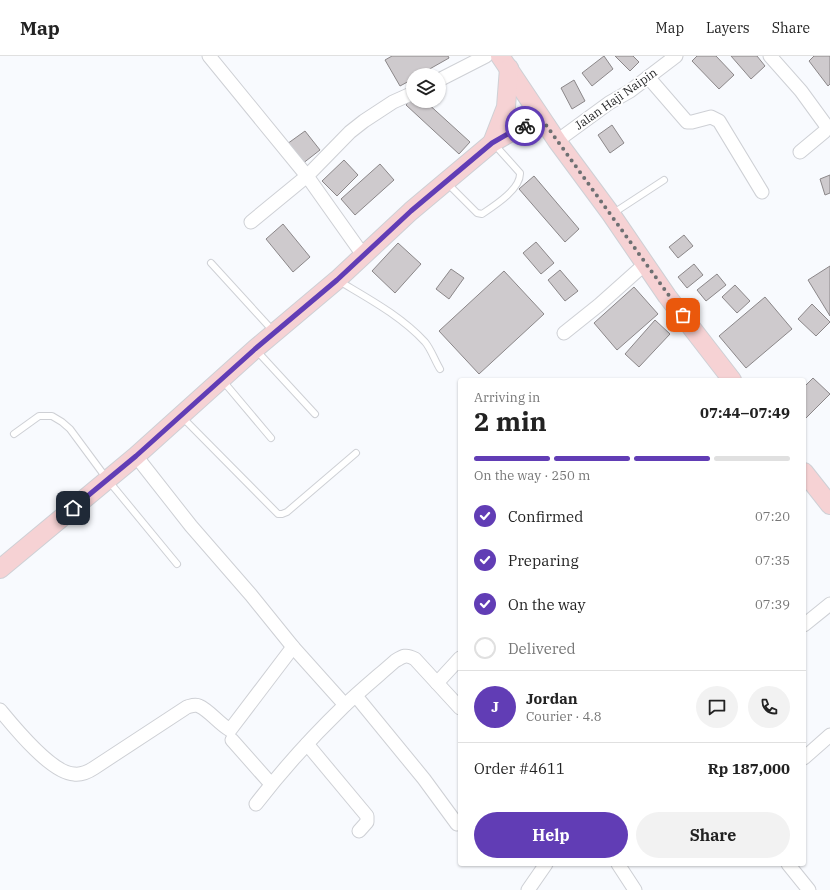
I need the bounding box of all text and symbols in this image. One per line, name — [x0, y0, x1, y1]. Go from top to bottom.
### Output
text: Map — [20, 16, 60, 40]
text: Map — [656, 19, 684, 37]
text: Layers — [706, 19, 750, 37]
text: Share — [772, 19, 810, 37]
street label: Jalan Haji Naipin — [572, 64, 660, 133]
map controls — [406, 68, 446, 108]
button: layers — [406, 68, 446, 108]
courier — [505, 106, 545, 146]
icon: bike — [514, 115, 536, 137]
pin — [666, 298, 700, 332]
icon: bag — [672, 304, 694, 326]
text: Arriving in — [474, 389, 540, 406]
text: 07:44–07:49 — [700, 403, 790, 422]
text: 2 min — [474, 404, 547, 438]
text: On the way · 250 m — [474, 467, 590, 484]
pin — [56, 491, 90, 525]
icon: home — [62, 497, 84, 519]
icon: check — [474, 505, 496, 527]
text: Confirmed — [508, 507, 583, 526]
text: 07:20 — [755, 508, 790, 525]
icon: check — [474, 549, 496, 571]
text: Preparing — [508, 551, 579, 570]
text: 07:35 — [755, 552, 790, 569]
icon: check — [474, 593, 496, 615]
text: On the way — [508, 595, 586, 614]
text: 07:39 — [755, 596, 790, 613]
text: Delivered — [508, 639, 576, 658]
button: chat — [696, 686, 738, 728]
button: phone — [748, 686, 790, 728]
text: Jordan — [526, 689, 578, 708]
text: J — [491, 697, 499, 716]
text: Courier · 4.8 — [526, 708, 602, 725]
text: Order #4611 — [474, 759, 565, 778]
text: Rp 187,000 — [708, 759, 790, 778]
button: Help — [474, 812, 628, 858]
button: Share — [636, 812, 790, 858]

